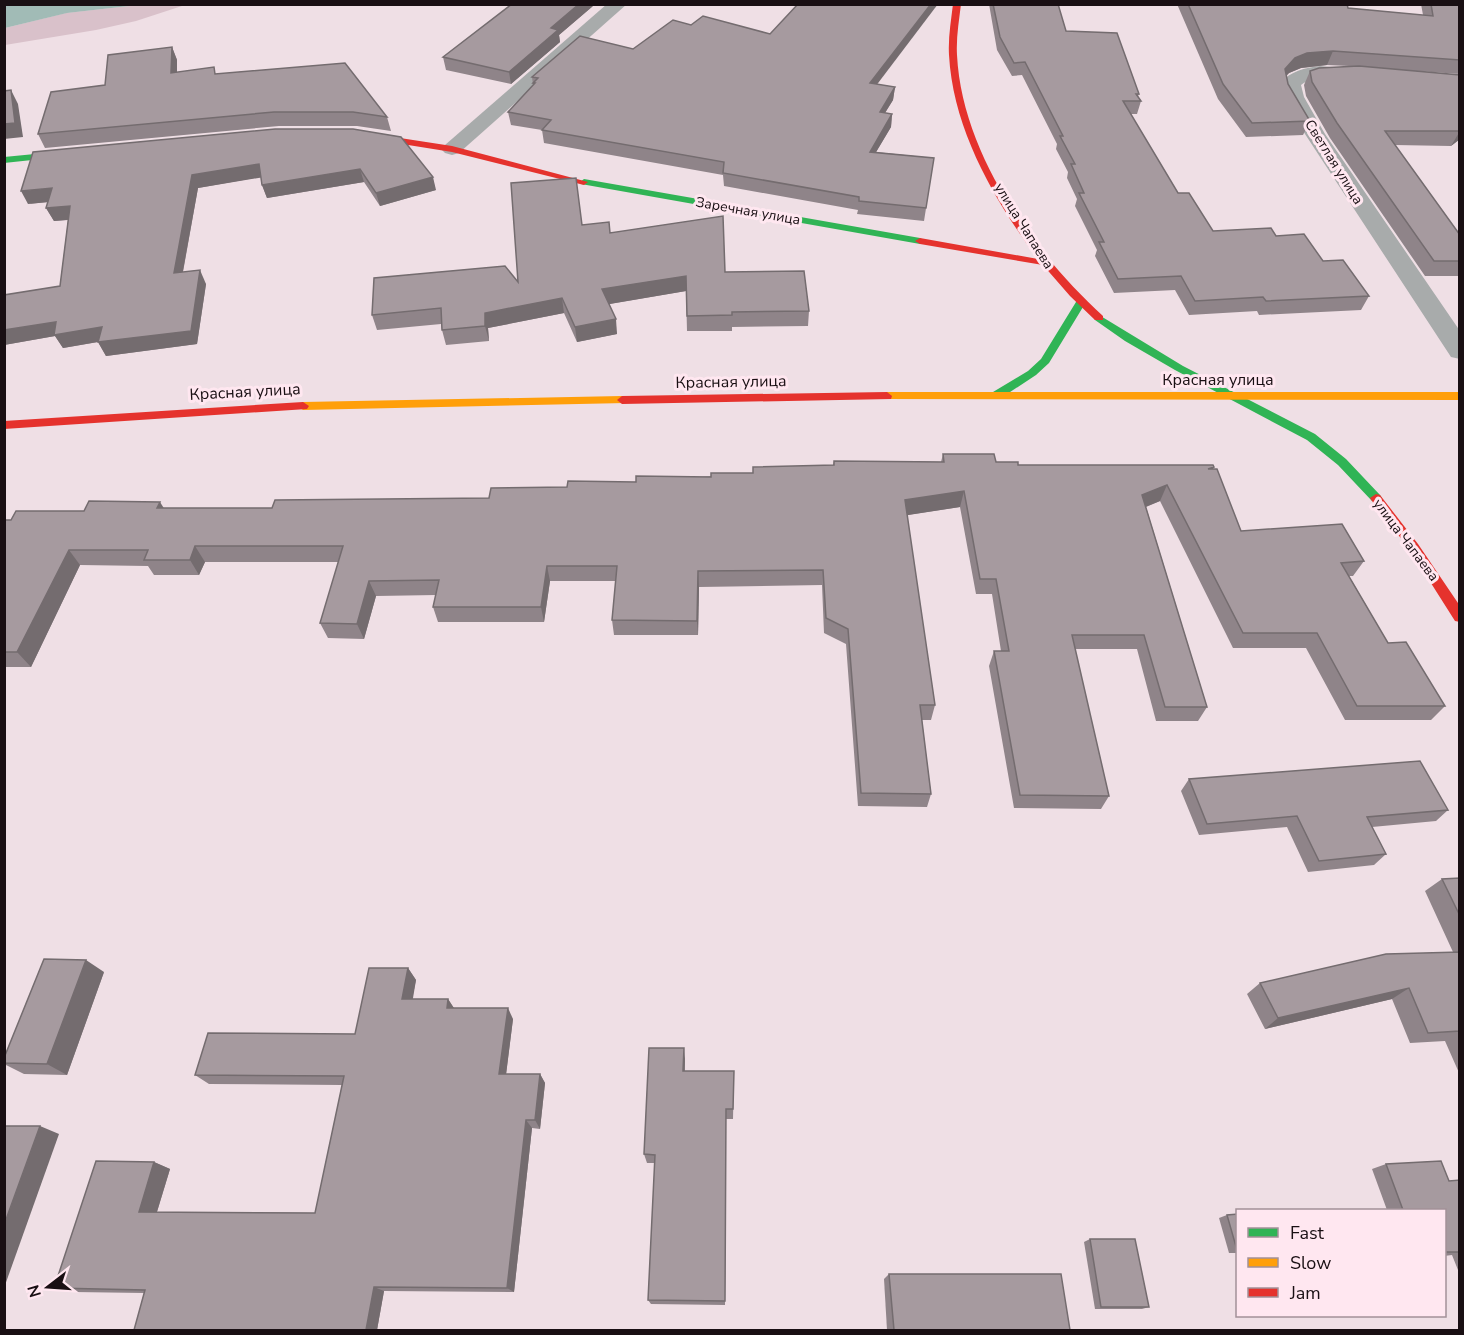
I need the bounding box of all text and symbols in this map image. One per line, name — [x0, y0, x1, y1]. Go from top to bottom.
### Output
street label: Светлая улица — [1300, 116, 1368, 208]
street label: улица Чапаева — [990, 179, 1058, 273]
street label: Заречная улица — [694, 192, 802, 230]
street label: Красная улица — [1162, 369, 1274, 391]
street label: Красная улица — [675, 370, 787, 394]
street label: Красная улица — [189, 378, 301, 406]
street label: улица Чапаева — [1369, 495, 1443, 585]
legend — [1236, 1209, 1446, 1317]
text: Fast — [1290, 1221, 1325, 1245]
text: Slow — [1290, 1251, 1331, 1275]
north arrow — [18, 1257, 78, 1317]
text: Jam — [1289, 1281, 1321, 1305]
text: N — [22, 1282, 47, 1300]

